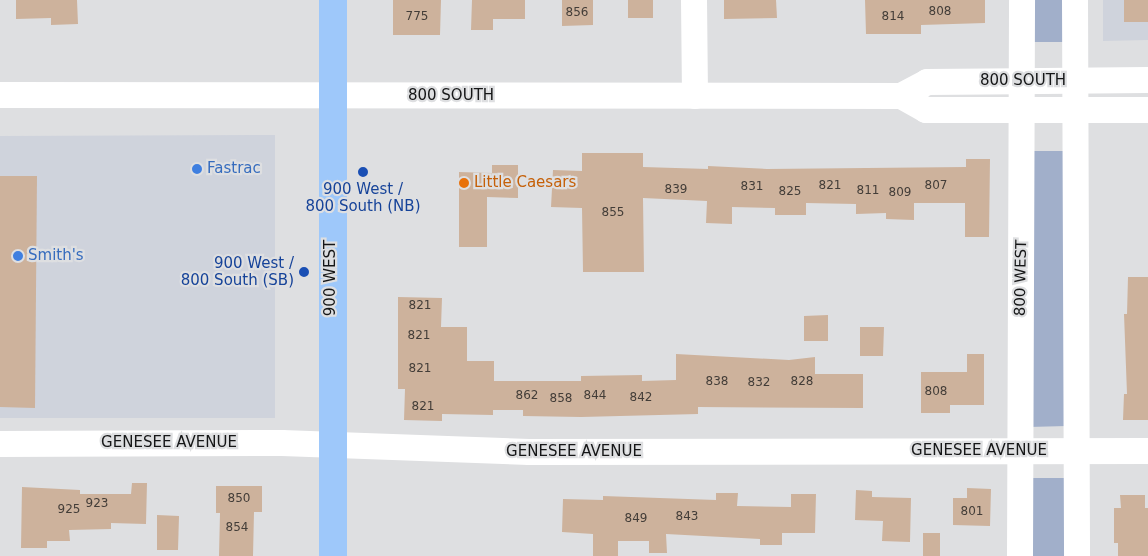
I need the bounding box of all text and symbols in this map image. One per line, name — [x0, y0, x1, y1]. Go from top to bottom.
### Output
house number: 808 — [929, 5, 951, 19]
house number: 856 — [566, 6, 588, 20]
house number: 775 — [406, 10, 428, 24]
house number: 814 — [882, 10, 904, 24]
street label: 800 SOUTH — [980, 72, 1066, 90]
street label: 800 SOUTH — [408, 87, 494, 105]
place label: Fastrac — [207, 160, 261, 178]
marker: Fastrac — [191, 163, 203, 175]
marker: 900 West / 800 South (NB) — [357, 166, 369, 178]
place label: Little Caesars — [474, 174, 576, 192]
marker: Little Caesars — [458, 177, 470, 189]
house number: 821 — [819, 179, 841, 193]
house number: 807 — [925, 179, 947, 193]
place label: 900 West / 800 South (NB) — [306, 180, 420, 215]
house number: 831 — [741, 180, 763, 194]
house number: 839 — [665, 183, 687, 197]
house number: 811 — [857, 184, 879, 198]
house number: 825 — [779, 185, 801, 199]
house number: 809 — [889, 186, 911, 200]
house number: 855 — [602, 206, 624, 220]
street label: 900 WEST — [322, 240, 340, 316]
street label: 800 WEST — [1011, 240, 1031, 316]
place label: Smith's — [28, 247, 84, 265]
marker: Smith's — [12, 250, 24, 262]
place label: 900 West / 800 South (SB) — [181, 254, 294, 289]
marker: 900 West / 800 South (SB) — [298, 266, 310, 278]
house number: 821 — [409, 299, 431, 313]
house number: 821 — [408, 329, 430, 343]
house number: 821 — [409, 362, 431, 376]
house number: 838 — [706, 375, 728, 389]
house number: 828 — [791, 375, 813, 389]
house number: 832 — [748, 376, 770, 390]
house number: 808 — [925, 385, 947, 399]
house number: 862 — [516, 389, 538, 403]
house number: 844 — [584, 389, 606, 403]
house number: 842 — [630, 391, 652, 405]
house number: 858 — [550, 392, 572, 406]
house number: 821 — [412, 400, 434, 414]
street label: GENESEE AVENUE — [101, 434, 237, 452]
street label: GENESEE AVENUE — [911, 442, 1047, 460]
street label: GENESEE AVENUE — [506, 443, 642, 461]
house number: 850 — [228, 492, 250, 506]
house number: 923 — [86, 497, 108, 511]
house number: 925 — [58, 503, 80, 517]
house number: 801 — [961, 505, 983, 519]
house number: 843 — [676, 510, 698, 524]
house number: 849 — [625, 512, 647, 526]
house number: 854 — [226, 521, 248, 535]

